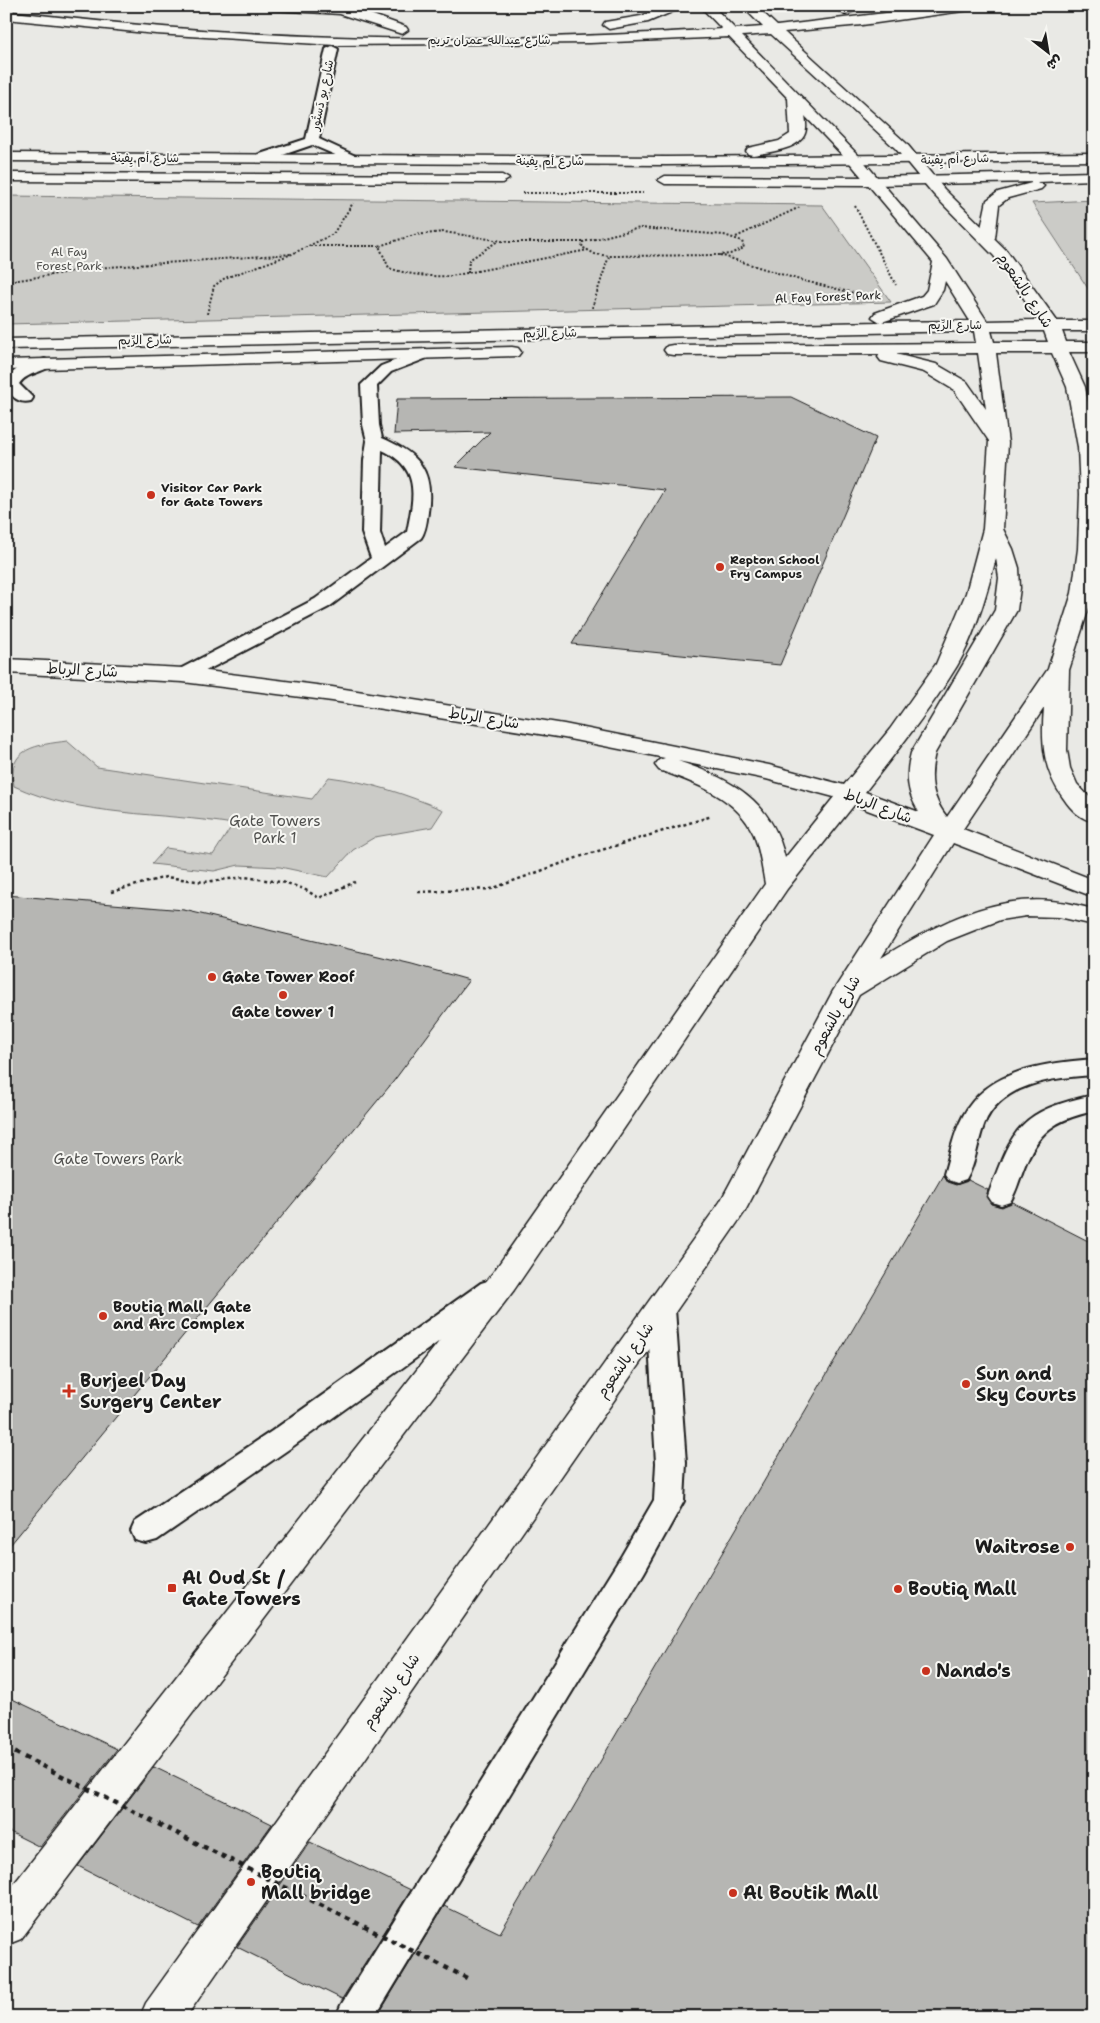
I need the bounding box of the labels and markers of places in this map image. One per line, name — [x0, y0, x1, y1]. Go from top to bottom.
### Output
place label: Visitor Car Park for Gate Towers — [161, 480, 263, 510]
marker: Visitor Car Park for Gate Towers — [145, 489, 157, 501]
place label: Repton School Fry Campus — [730, 552, 819, 582]
marker: Repton School Fry Campus — [714, 561, 726, 573]
place label: Gate Tower Roof — [222, 967, 355, 987]
marker: Gate Tower Roof — [206, 971, 218, 983]
marker: Gate tower 1 — [277, 989, 289, 1001]
place label: Gate tower 1 — [232, 1002, 335, 1022]
place label: Boutiq Mall, Gate and Arc Complex — [113, 1297, 251, 1334]
marker: Boutiq Mall, Gate and Arc Complex — [97, 1310, 109, 1322]
place label: Sun and Sky Courts — [976, 1362, 1077, 1407]
place label: Burjeel Day Surgery Center — [80, 1369, 222, 1414]
marker: Sun and Sky Courts — [960, 1378, 972, 1390]
marker: Burjeel Day Surgery Center — [62, 1384, 76, 1398]
place label: Waitrose — [975, 1535, 1060, 1559]
marker: Waitrose — [1064, 1541, 1076, 1553]
place label: Al Oud St / Gate Towers — [182, 1566, 301, 1611]
place label: Boutiq Mall — [908, 1577, 1017, 1601]
marker: Al Oud St / Gate Towers — [166, 1582, 178, 1594]
marker: Boutiq Mall — [892, 1583, 904, 1595]
place label: Nando's — [936, 1659, 1011, 1683]
marker: Nando's — [920, 1665, 932, 1677]
place label: Boutiq Mall bridge — [261, 1860, 371, 1905]
marker: Boutiq Mall bridge — [245, 1876, 257, 1888]
place label: Al Boutik Mall — [743, 1881, 878, 1905]
marker: Al Boutik Mall — [727, 1887, 739, 1899]

